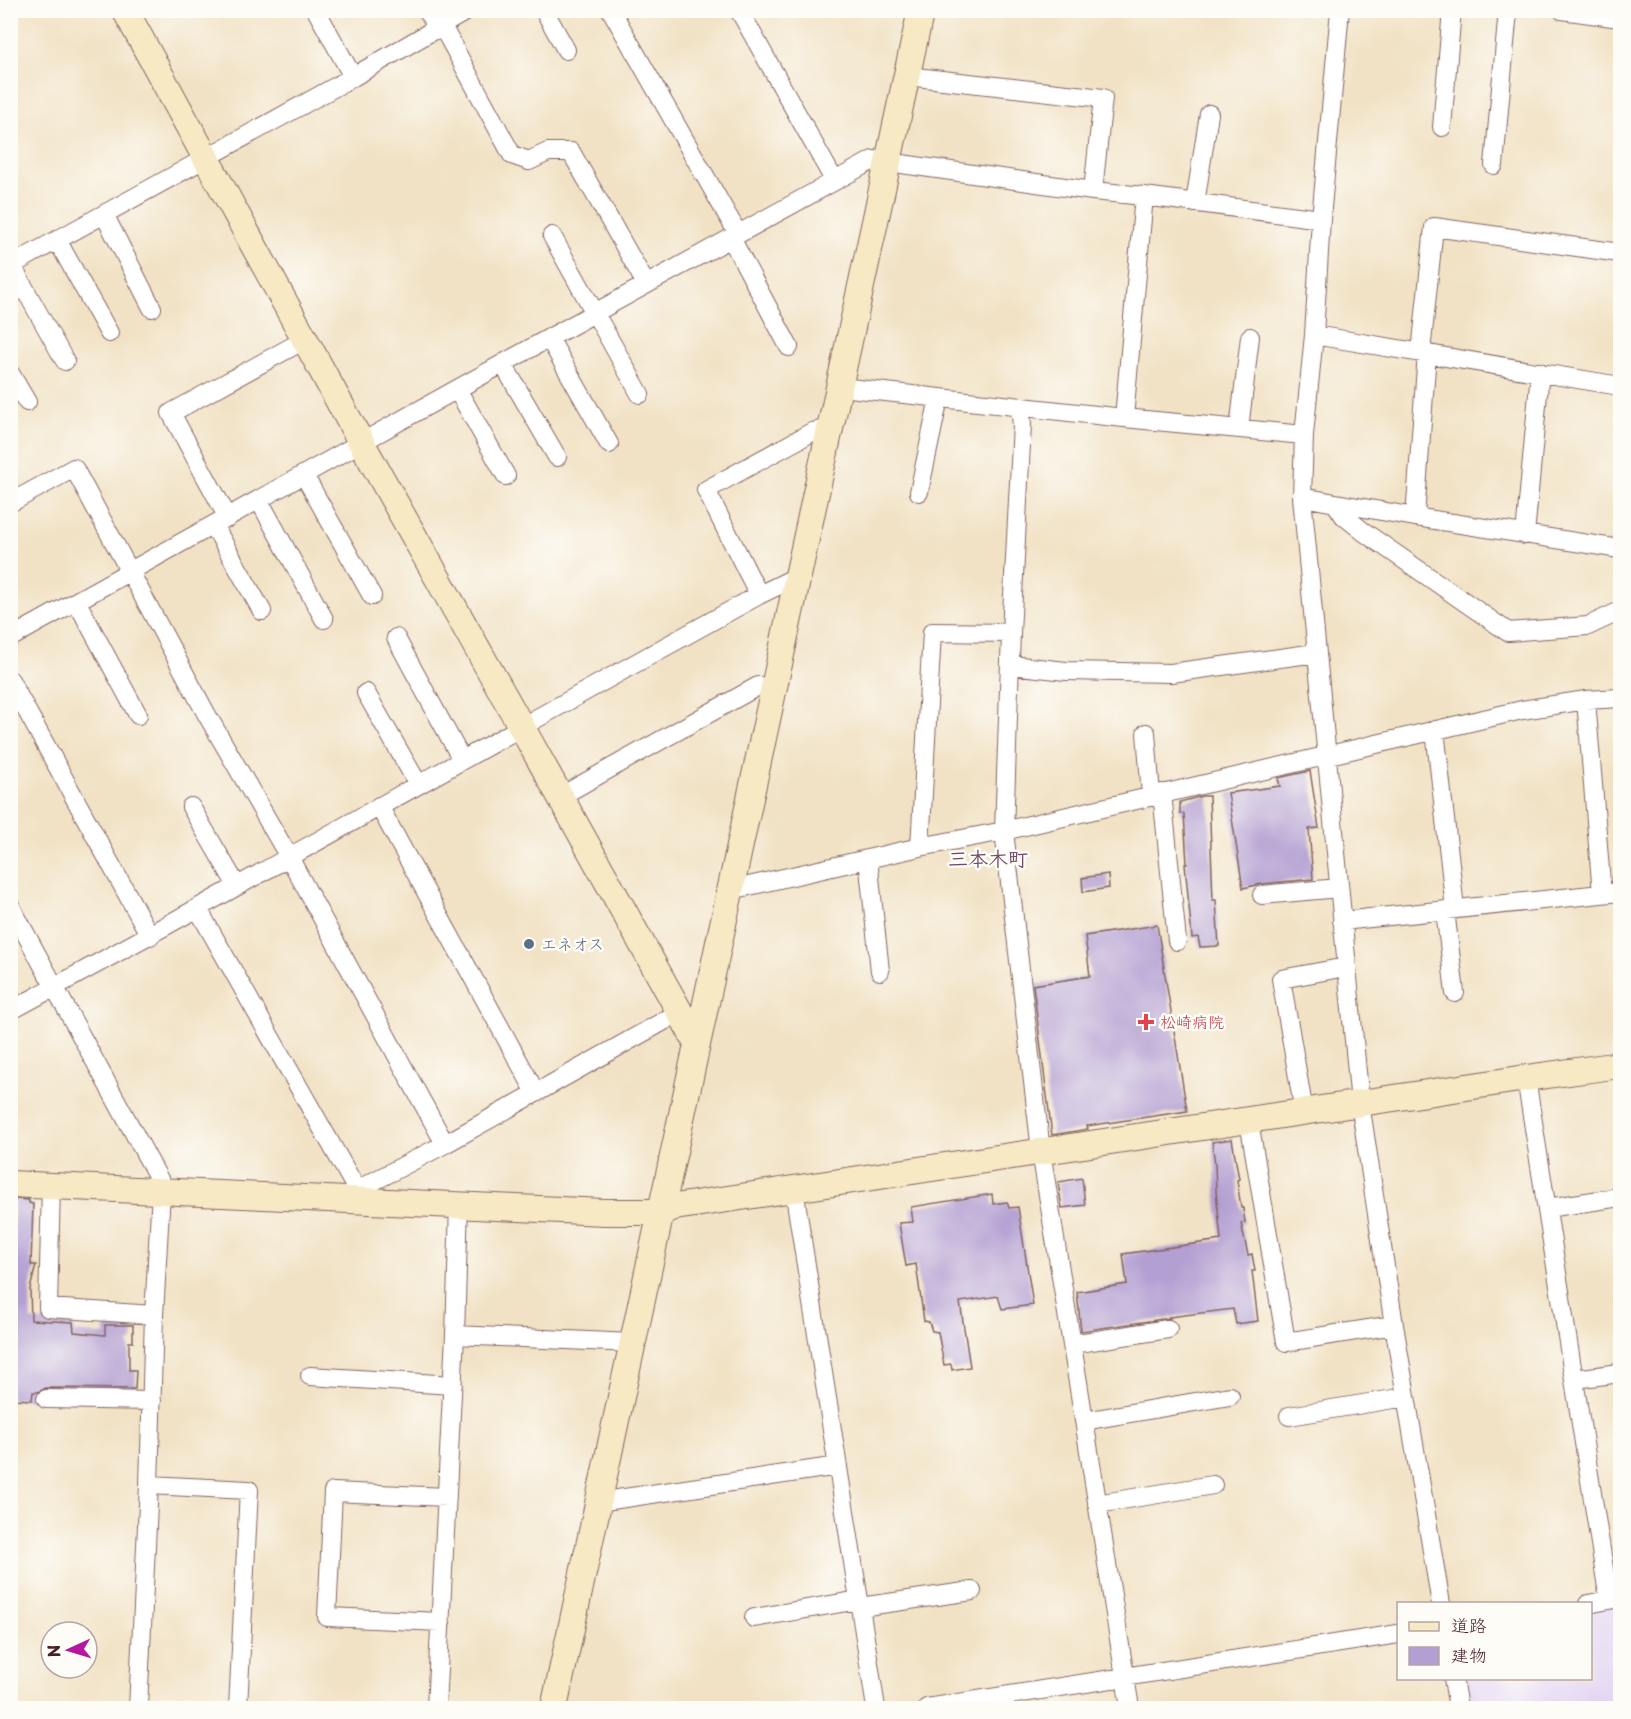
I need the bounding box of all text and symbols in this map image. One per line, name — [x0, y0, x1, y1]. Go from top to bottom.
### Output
district label: 三本木町 — [948, 843, 1028, 873]
place label: エネオス — [541, 931, 604, 955]
marker: エネオス — [522, 937, 536, 951]
place label: 松崎病院 — [1160, 1009, 1224, 1033]
marker: 松崎病院 — [1137, 1013, 1155, 1031]
legend — [1397, 1602, 1592, 1680]
text: 道路 — [1451, 1611, 1487, 1638]
north arrow — [39, 1620, 99, 1680]
text: 建物 — [1451, 1641, 1487, 1668]
text: N — [41, 1644, 65, 1658]

